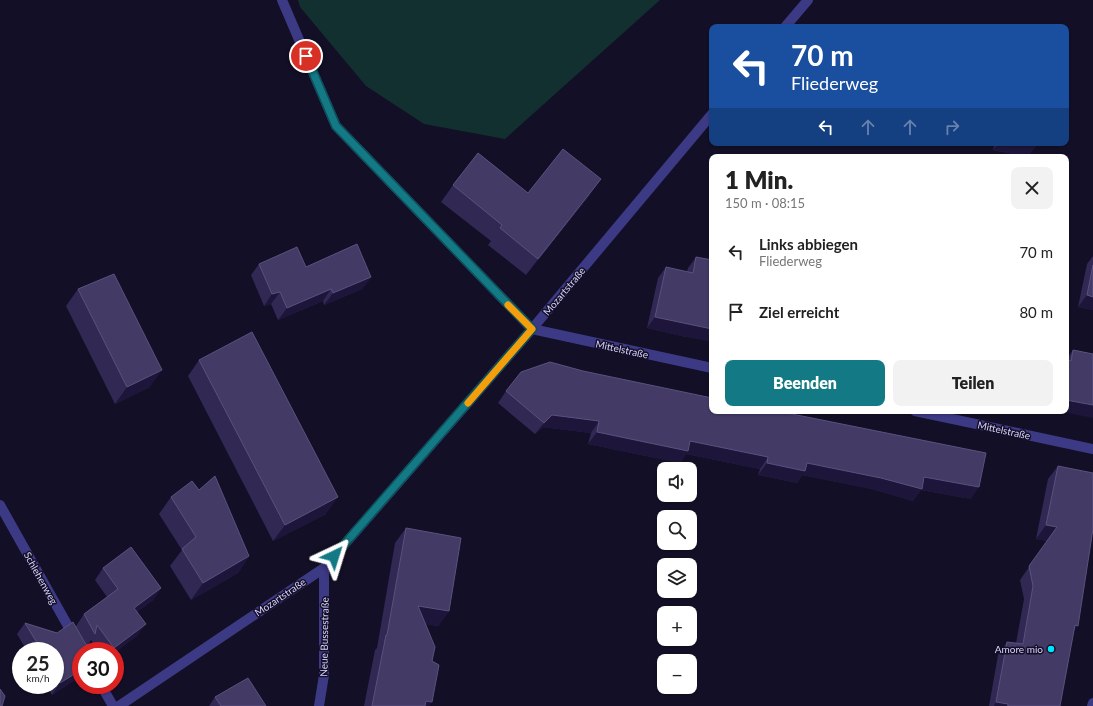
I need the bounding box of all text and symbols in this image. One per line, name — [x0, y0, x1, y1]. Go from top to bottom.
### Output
text: 70 m — [791, 38, 854, 72]
pin — [289, 39, 323, 73]
icon: left — [725, 40, 777, 92]
icon: arrive — [295, 45, 317, 67]
text: Fliederweg — [791, 72, 878, 94]
icon: left — [815, 116, 837, 138]
icon: ahead — [857, 116, 879, 138]
icon: ahead — [899, 116, 921, 138]
icon: right — [941, 116, 963, 138]
text: 1 Min. — [725, 165, 793, 194]
button: close — [1011, 167, 1053, 209]
text: 150 m · 08:15 — [725, 195, 805, 211]
text: Links abbiegen — [759, 235, 858, 253]
icon: left — [725, 241, 747, 263]
text: 70 m — [1019, 243, 1053, 261]
text: Fliederweg — [759, 253, 822, 269]
street label: Mozartstraße — [540, 265, 588, 317]
icon: arrive — [725, 301, 747, 323]
text: Ziel erreicht — [759, 303, 839, 321]
text: 80 m — [1019, 303, 1053, 321]
street label: Mittelstraße — [595, 338, 649, 360]
button: Beenden — [725, 360, 885, 406]
button: Teilen — [893, 360, 1053, 406]
street label: Mittelstraße — [977, 419, 1031, 441]
map controls — [657, 462, 697, 694]
button: sound — [657, 462, 697, 502]
button: search — [657, 510, 697, 550]
position arrow — [313, 535, 355, 577]
street label: Schlehenweg — [22, 550, 60, 606]
button: layers — [657, 558, 697, 598]
street label: Mozartstraße — [252, 576, 308, 618]
street label: Neue Bussestraße — [317, 597, 331, 677]
button: + — [657, 606, 697, 646]
speed limit sign: 30 — [72, 642, 124, 694]
place label: Amore mio — [995, 643, 1043, 655]
marker: Amore mio — [1046, 644, 1056, 654]
text: 25 — [26, 651, 50, 675]
button: − — [657, 654, 697, 694]
text: km/h — [26, 672, 50, 684]

